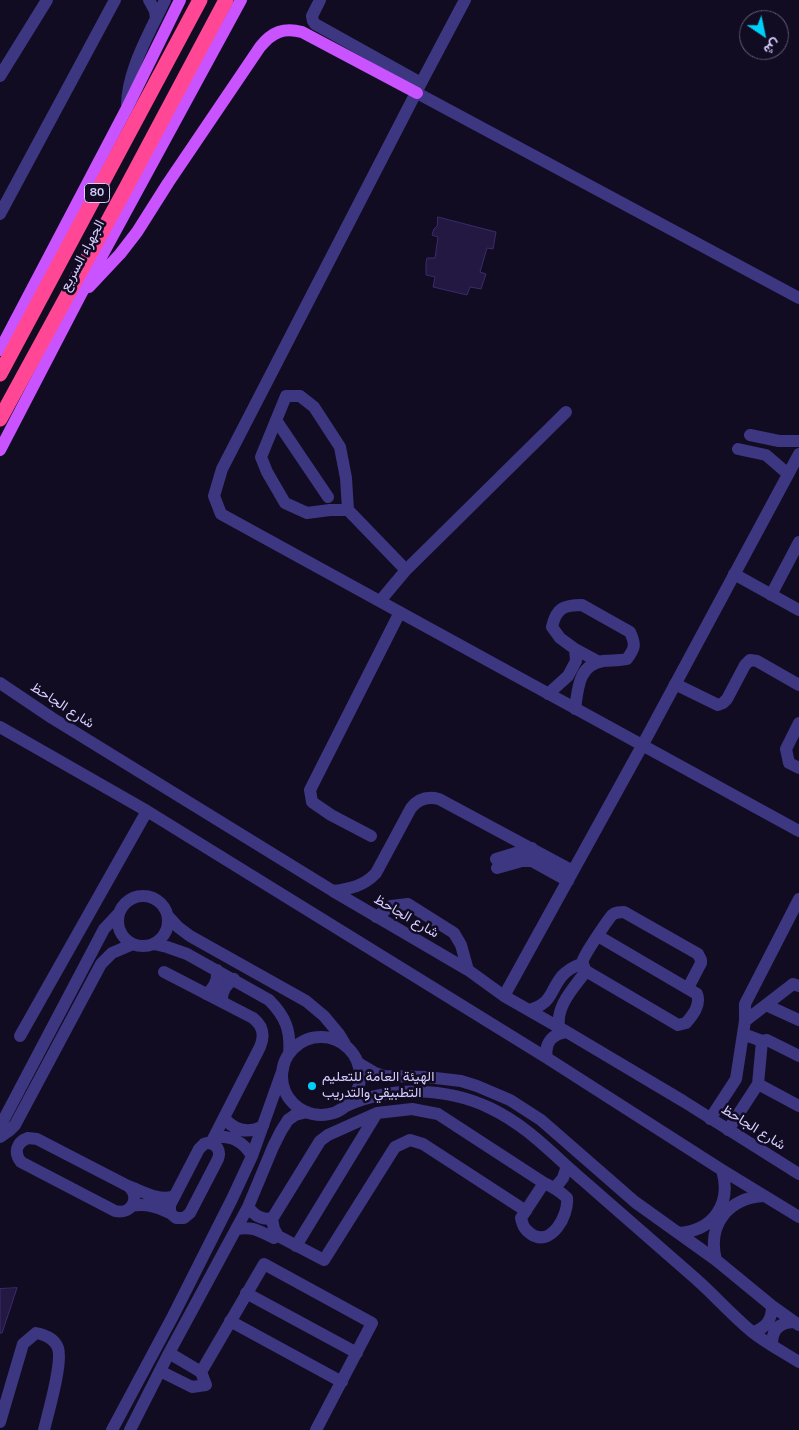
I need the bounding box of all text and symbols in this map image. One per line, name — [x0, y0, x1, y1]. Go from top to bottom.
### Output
north arrow — [739, 10, 789, 60]
text: ش — [760, 34, 784, 60]
road number: 80 — [84, 184, 110, 202]
street label: الجهراء السريع — [57, 217, 109, 295]
street label: شارع الجاحظ — [27, 679, 97, 733]
street label: شارع الجاحظ — [370, 892, 442, 942]
place label: الهيئة العامة للتعليم التطبيقي والتدريب — [322, 1070, 434, 1102]
marker: الهيئة العامة للتعليم التطبيقي والتدريب — [306, 1080, 318, 1092]
street label: شارع الجاحظ — [718, 1102, 788, 1154]

